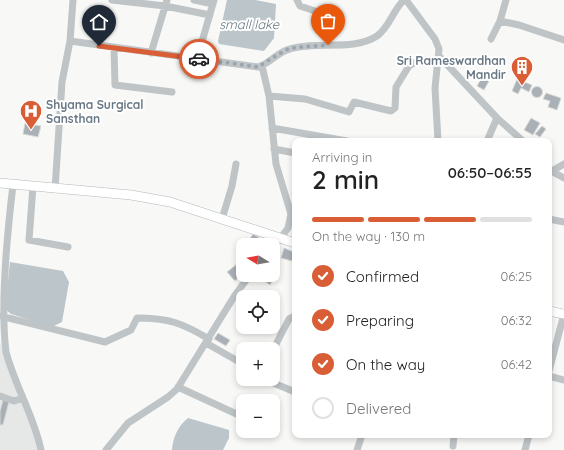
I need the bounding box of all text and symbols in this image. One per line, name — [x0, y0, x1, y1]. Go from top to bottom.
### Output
pin — [311, 4, 345, 45]
pin — [82, 5, 116, 46]
icon: bag — [317, 10, 339, 32]
icon: home — [88, 11, 110, 33]
water label: small lake — [219, 16, 280, 32]
courier — [179, 39, 219, 79]
icon: car — [188, 48, 210, 70]
place label: Sri Rameswardhan Mandir — [397, 53, 506, 82]
building icon: Sri Rameswardhan Mandir — [509, 54, 535, 87]
place label: Shyama Surgical Sansthan — [46, 97, 143, 126]
hospital icon: Shyama Surgical Sansthan — [18, 98, 44, 131]
text: Arriving in — [312, 149, 372, 165]
text: 2 min — [312, 163, 379, 196]
text: 06:50–06:55 — [448, 163, 532, 182]
text: On the way · 130 m — [312, 228, 425, 244]
north arrow — [236, 238, 280, 282]
map controls — [236, 238, 280, 438]
icon: check — [312, 265, 334, 287]
text: Confirmed — [346, 267, 419, 286]
text: 06:25 — [501, 268, 532, 284]
button: locate — [236, 290, 280, 334]
icon: check — [312, 309, 334, 331]
text: Preparing — [346, 311, 414, 330]
text: 06:32 — [501, 312, 532, 328]
button: + — [236, 342, 280, 386]
icon: check — [312, 353, 334, 375]
text: On the way — [346, 355, 425, 374]
text: 06:42 — [501, 356, 532, 372]
button: − — [236, 394, 280, 438]
text: Delivered — [346, 399, 411, 418]

